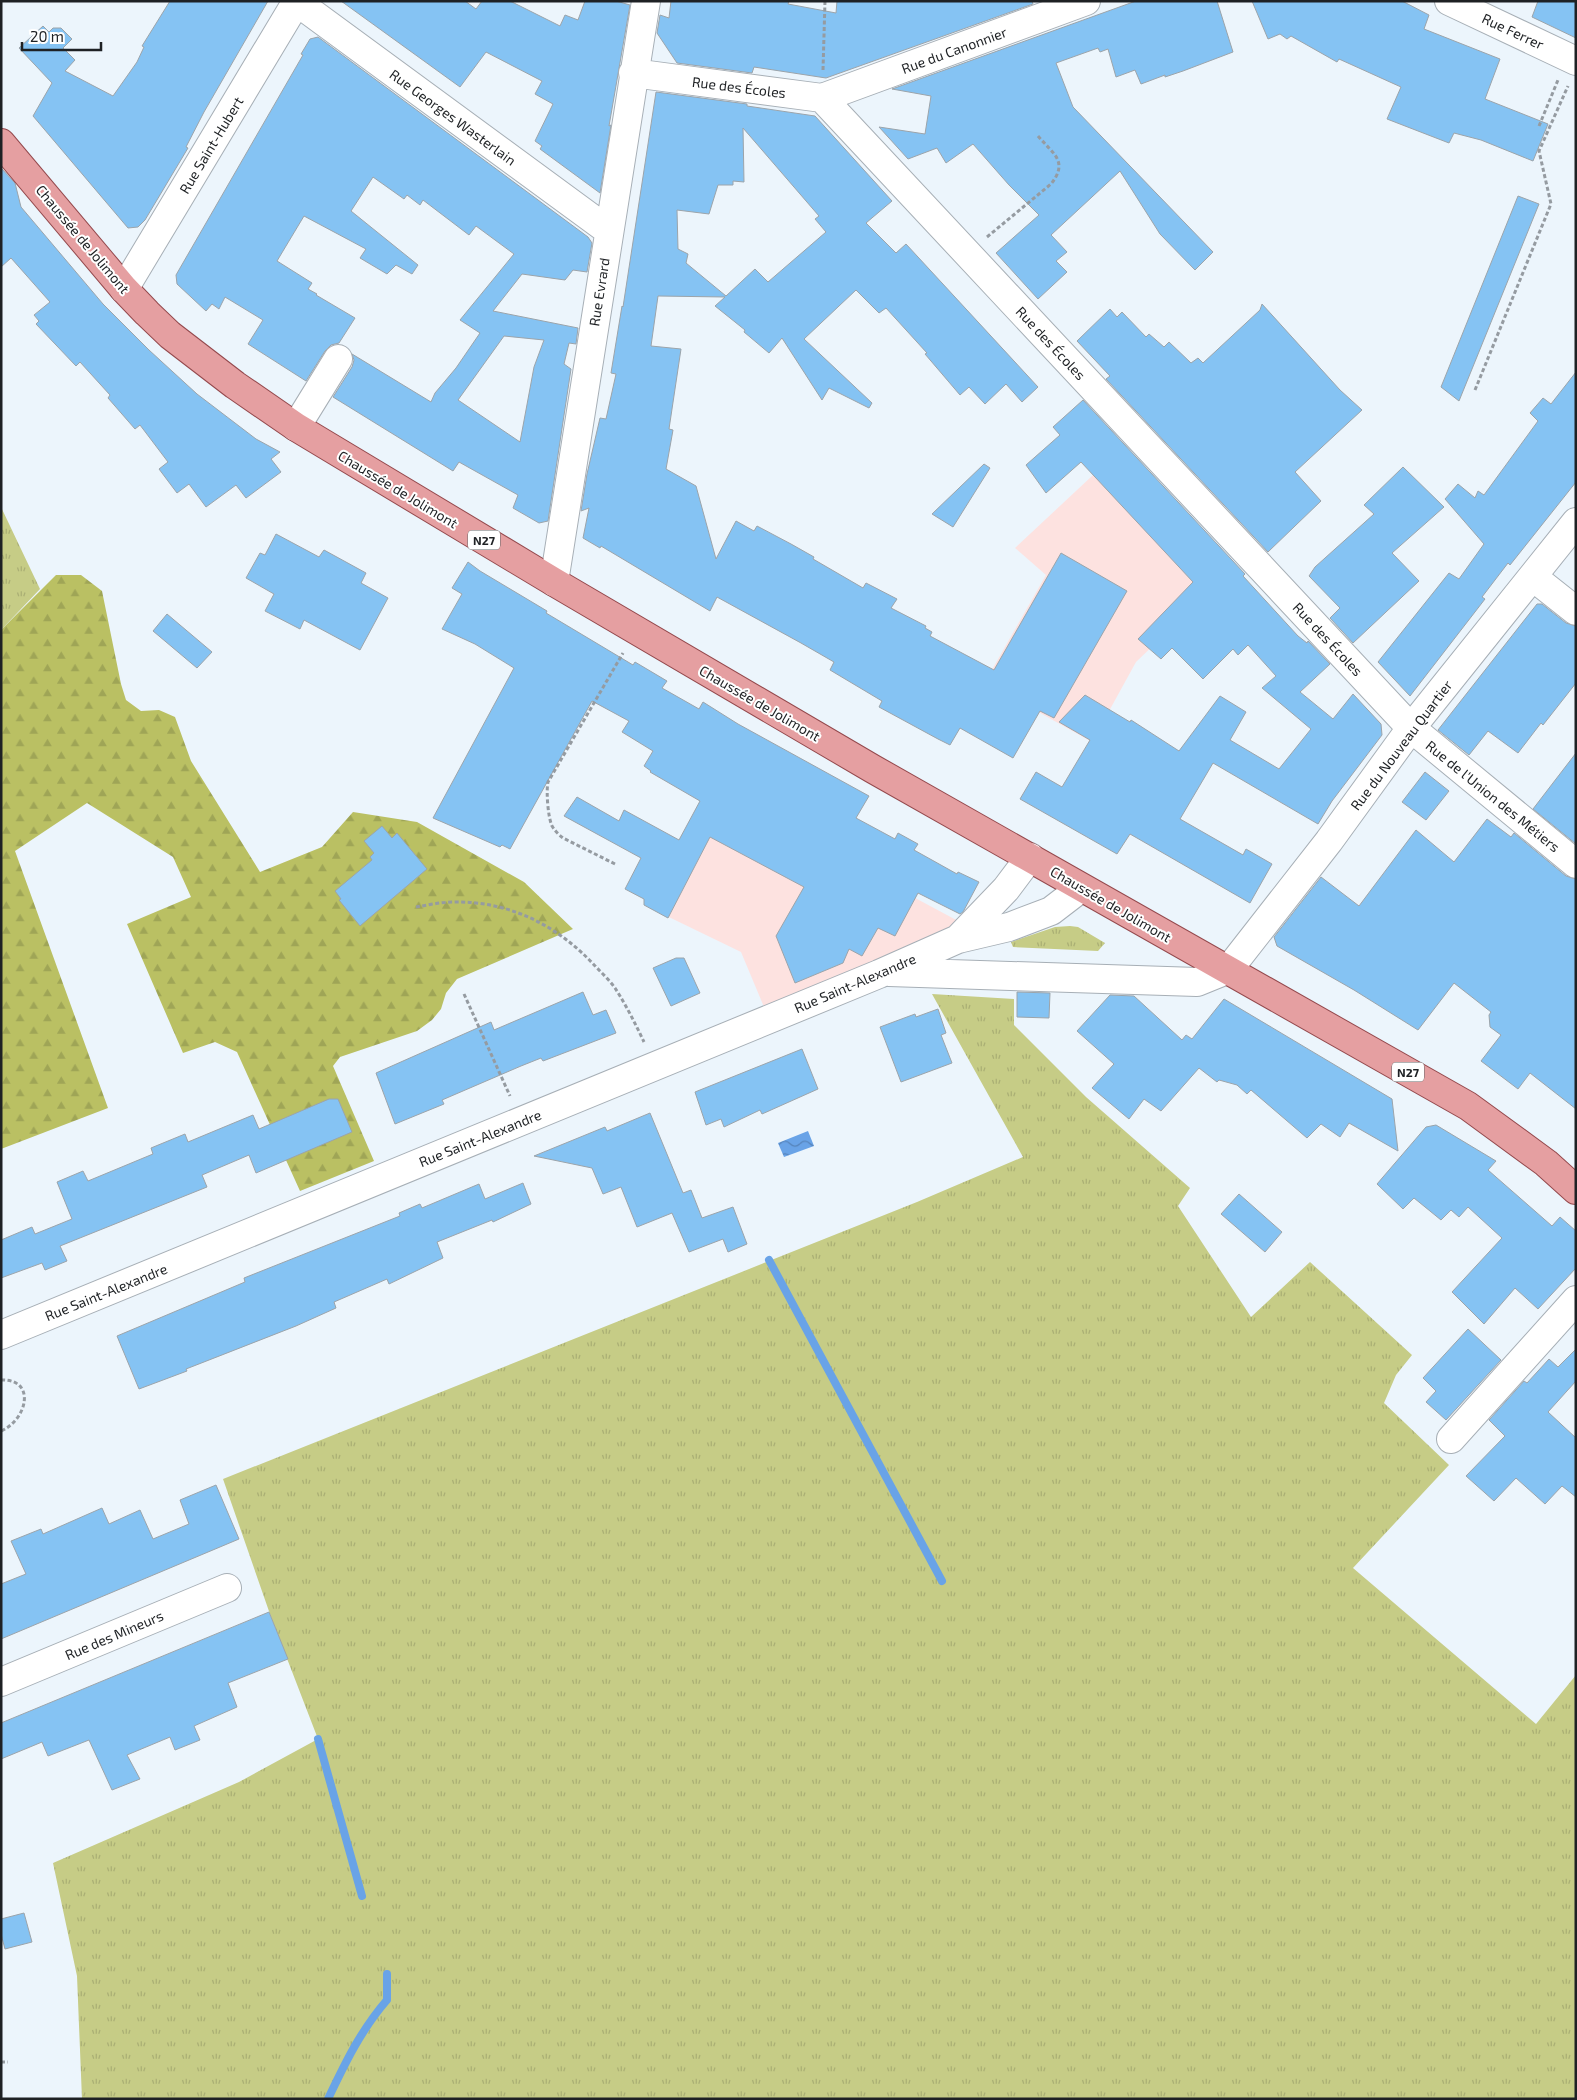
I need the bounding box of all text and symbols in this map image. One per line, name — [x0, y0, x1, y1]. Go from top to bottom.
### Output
street label: Rue Ferrer — [1479, 9, 1547, 53]
scale bar — [22, 20, 101, 52]
street label: Rue du Canonnier — [899, 23, 1009, 77]
text: 20 m — [30, 27, 64, 45]
street label: Rue Georges Wasterlain — [386, 65, 520, 169]
street label: Rue des Écoles — [691, 73, 787, 101]
street label: Rue Saint-Hubert — [175, 94, 247, 196]
street label: Chaussée de Jolimont — [33, 181, 133, 297]
street label: Rue Evrard — [585, 256, 613, 328]
street label: Rue des Écoles — [1013, 303, 1089, 383]
street label: Chaussée de Jolimont — [335, 447, 461, 531]
road number: N27 — [468, 530, 500, 550]
street label: Rue des Écoles — [1290, 599, 1366, 679]
street label: Chaussée de Jolimont — [697, 661, 823, 745]
street label: Rue du Nouveau Quartier — [1347, 676, 1456, 813]
street label: Rue de l'Union des Métiers — [1423, 737, 1563, 855]
street label: Chaussée de Jolimont — [1048, 862, 1174, 946]
street label: Rue Saint-Alexandre — [792, 950, 918, 1016]
road number: N27 — [1392, 1062, 1424, 1082]
street label: Rue Saint-Alexandre — [416, 1106, 544, 1170]
street label: Rue Saint-Alexandre — [42, 1260, 170, 1324]
street label: Rue des Mineurs — [62, 1607, 166, 1663]

